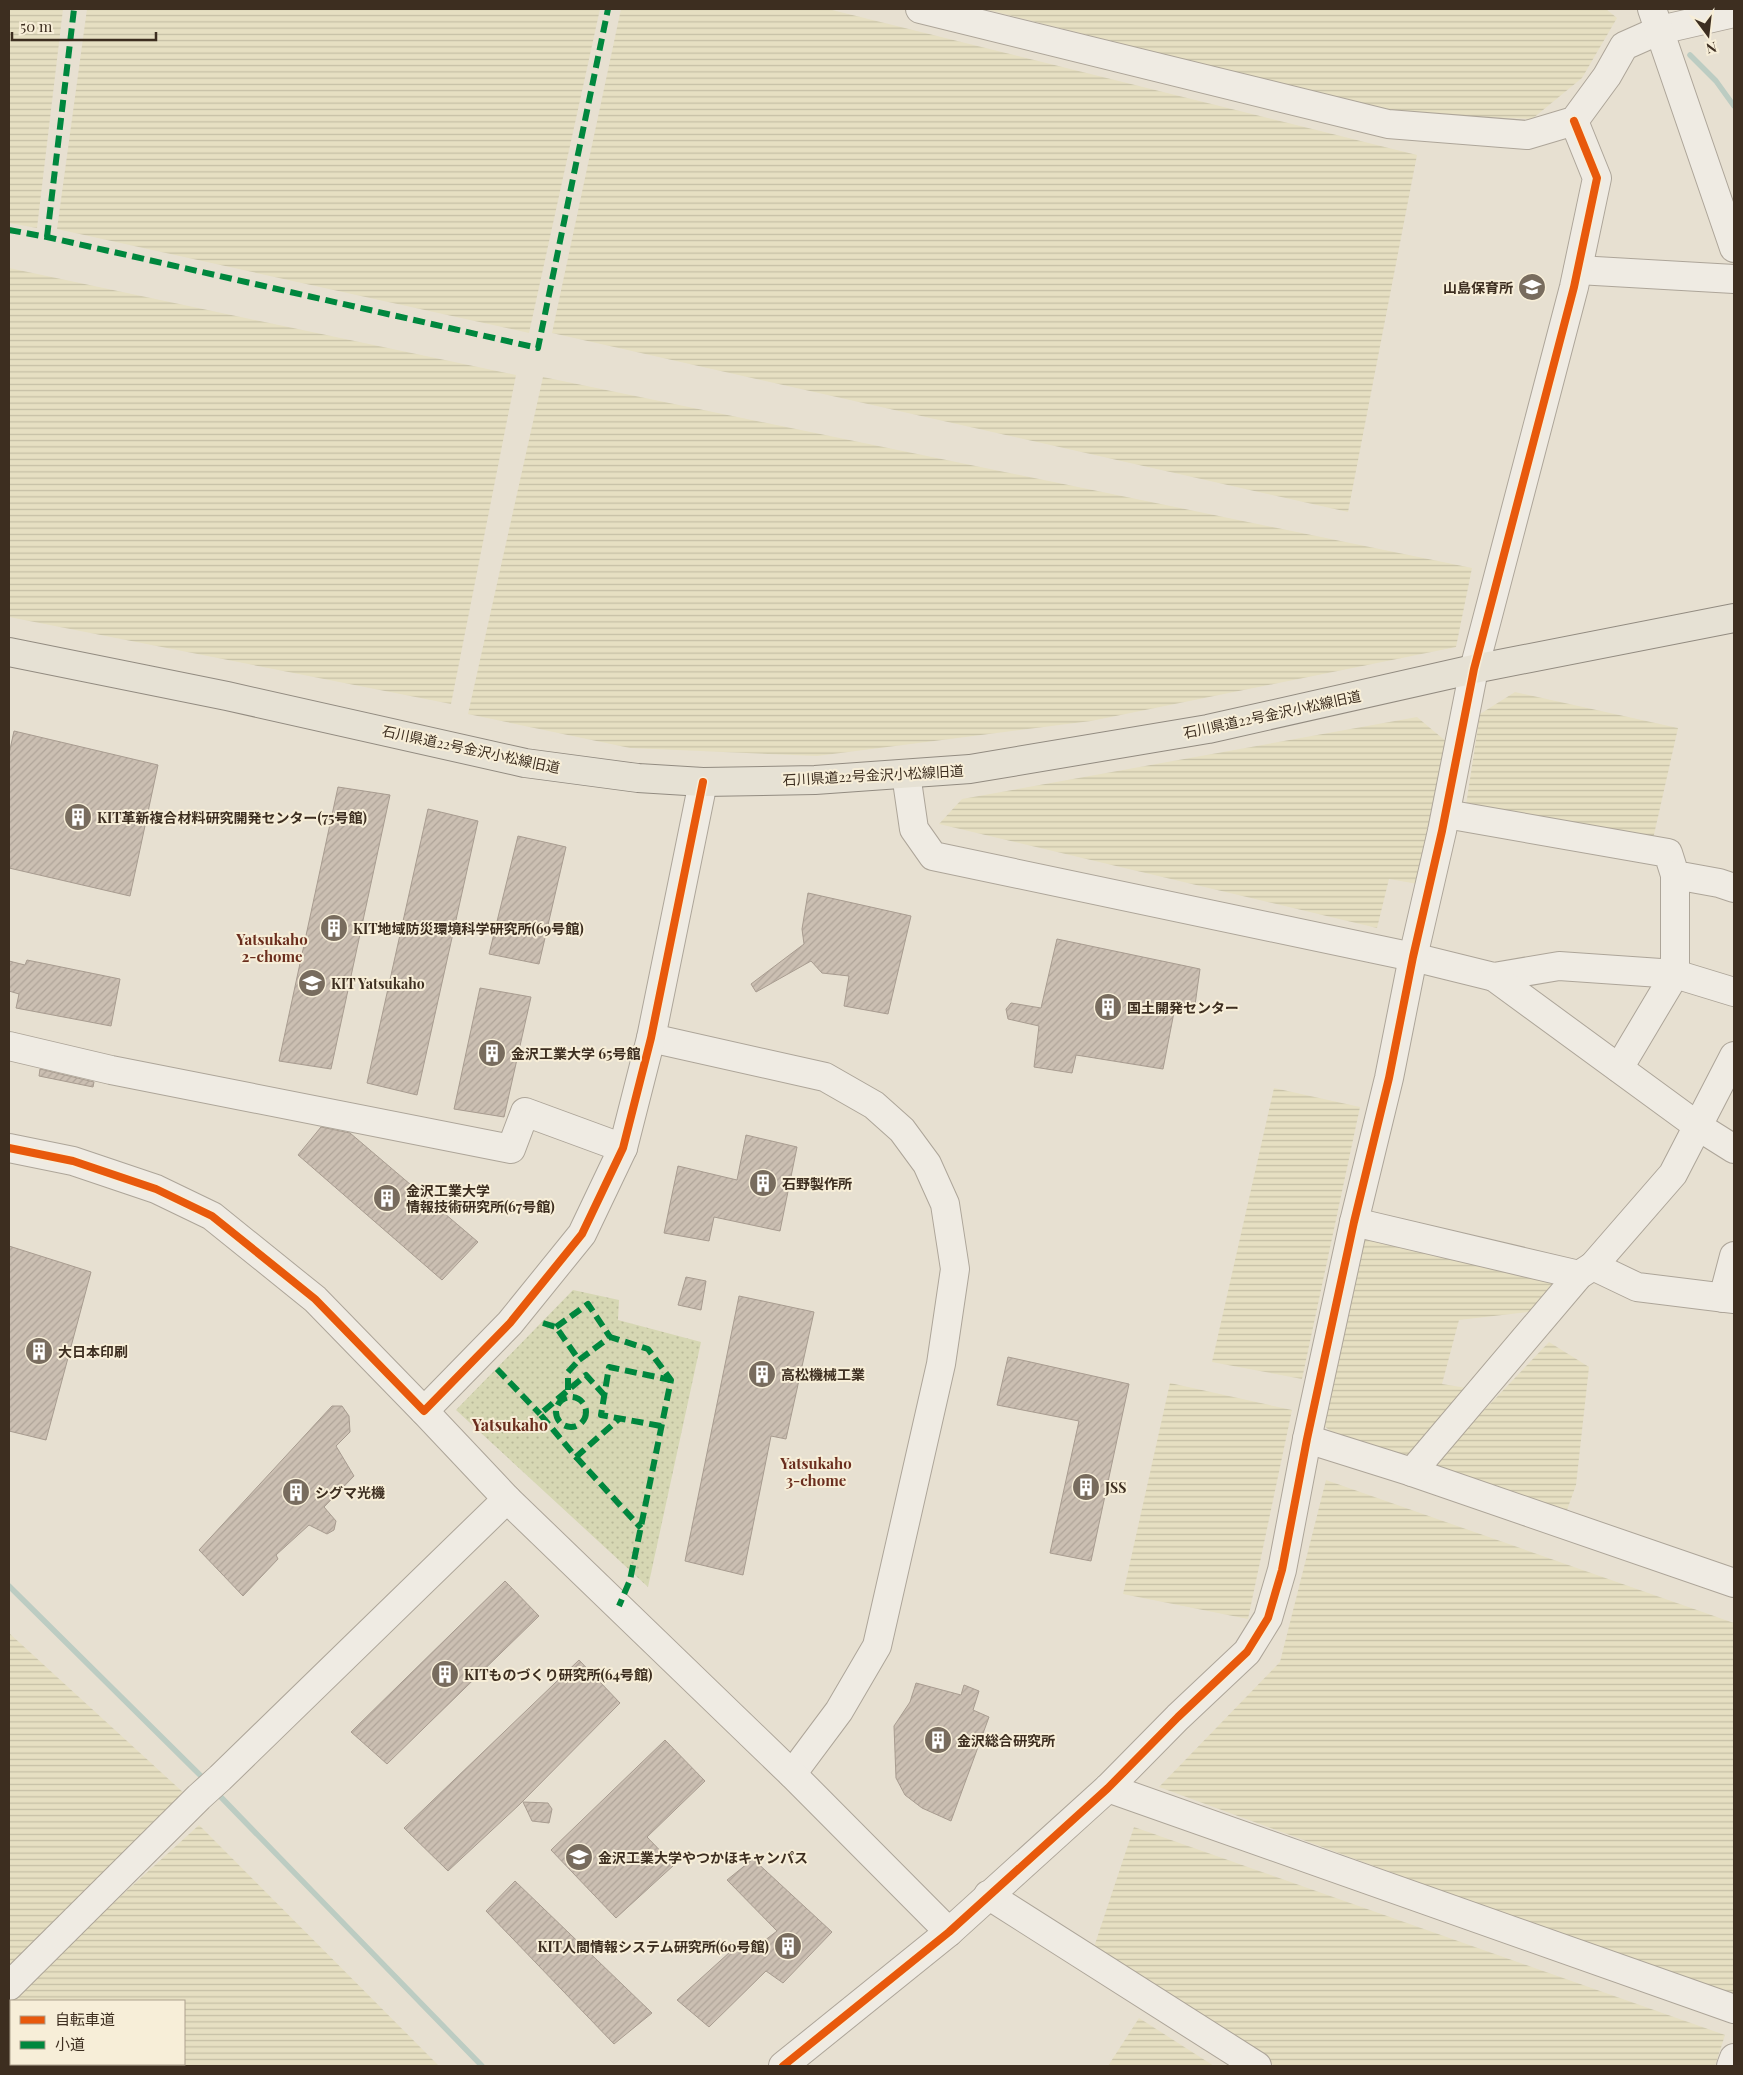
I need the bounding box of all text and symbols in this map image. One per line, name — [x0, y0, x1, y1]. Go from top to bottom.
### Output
scale bar — [12, 10, 156, 42]
north arrow — [1683, 10, 1733, 60]
text: 50 m — [20, 16, 53, 36]
text: N — [1704, 38, 1719, 59]
school or university icon: 山島保育所 — [1517, 272, 1547, 302]
place label: 山島保育所 — [1443, 278, 1513, 297]
street label: 石川県道22号金沢小松線旧道 — [1181, 686, 1363, 742]
street label: 石川県道22号金沢小松線旧道 — [380, 721, 562, 777]
street label: 石川県道22号金沢小松線旧道 — [782, 761, 964, 789]
building icon: KIT革新複合材料研究開発センター(75号館) — [63, 802, 93, 832]
place label: KIT革新複合材料研究開発センター(75号館) — [97, 808, 367, 827]
building icon: KIT地域防災環境科学研究所(69号館) — [319, 913, 349, 943]
place label: KIT地域防災環境科学研究所(69号館) — [353, 919, 584, 938]
district label: Yatsukaho 2-chome — [235, 929, 308, 966]
school or university icon: KIT Yatsukaho — [297, 968, 327, 998]
place label: KIT Yatsukaho — [331, 974, 425, 993]
building icon: 国土開発センター — [1093, 992, 1123, 1022]
place label: 国土開発センター — [1127, 998, 1239, 1017]
building icon: 金沢工業大学 65号館 — [477, 1038, 507, 1068]
place label: 金沢工業大学 65号館 — [511, 1044, 641, 1063]
building icon: 石野製作所 — [748, 1168, 778, 1198]
place label: 石野製作所 — [782, 1174, 852, 1193]
place label: 金沢工業大学 情報技術研究所(67号館) — [406, 1181, 555, 1216]
building icon: 金沢工業大学 情報技術研究所(67号館) — [372, 1183, 402, 1213]
building icon: 大日本印刷 — [24, 1336, 54, 1366]
place label: 大日本印刷 — [58, 1342, 128, 1361]
building icon: 高松機械工業 — [747, 1359, 777, 1389]
place label: 高松機械工業 — [781, 1365, 865, 1384]
district label: Yatsukaho — [471, 1414, 548, 1435]
district label: Yatsukaho 3-chome — [779, 1453, 852, 1490]
building icon: JSS — [1071, 1472, 1101, 1502]
building icon: シグマ光機 — [281, 1477, 311, 1507]
place label: JSS — [1104, 1478, 1126, 1497]
place label: シグマ光機 — [315, 1483, 385, 1502]
building icon: KITものづくり研究所(64号館) — [430, 1659, 460, 1689]
place label: KITものづくり研究所(64号館) — [464, 1665, 652, 1684]
building icon: 金沢総合研究所 — [923, 1725, 953, 1755]
place label: 金沢総合研究所 — [957, 1731, 1055, 1750]
school or university icon: 金沢工業大学やつかほキャンパス — [564, 1842, 594, 1872]
place label: 金沢工業大学やつかほキャンパス — [598, 1848, 808, 1867]
building icon: KIT人間情報システム研究所(60号館) — [773, 1931, 803, 1961]
place label: KIT人間情報システム研究所(60号館) — [537, 1937, 769, 1956]
legend — [10, 2000, 185, 2065]
text: 自転車道 — [55, 2009, 115, 2029]
text: 小道 — [55, 2034, 85, 2054]

